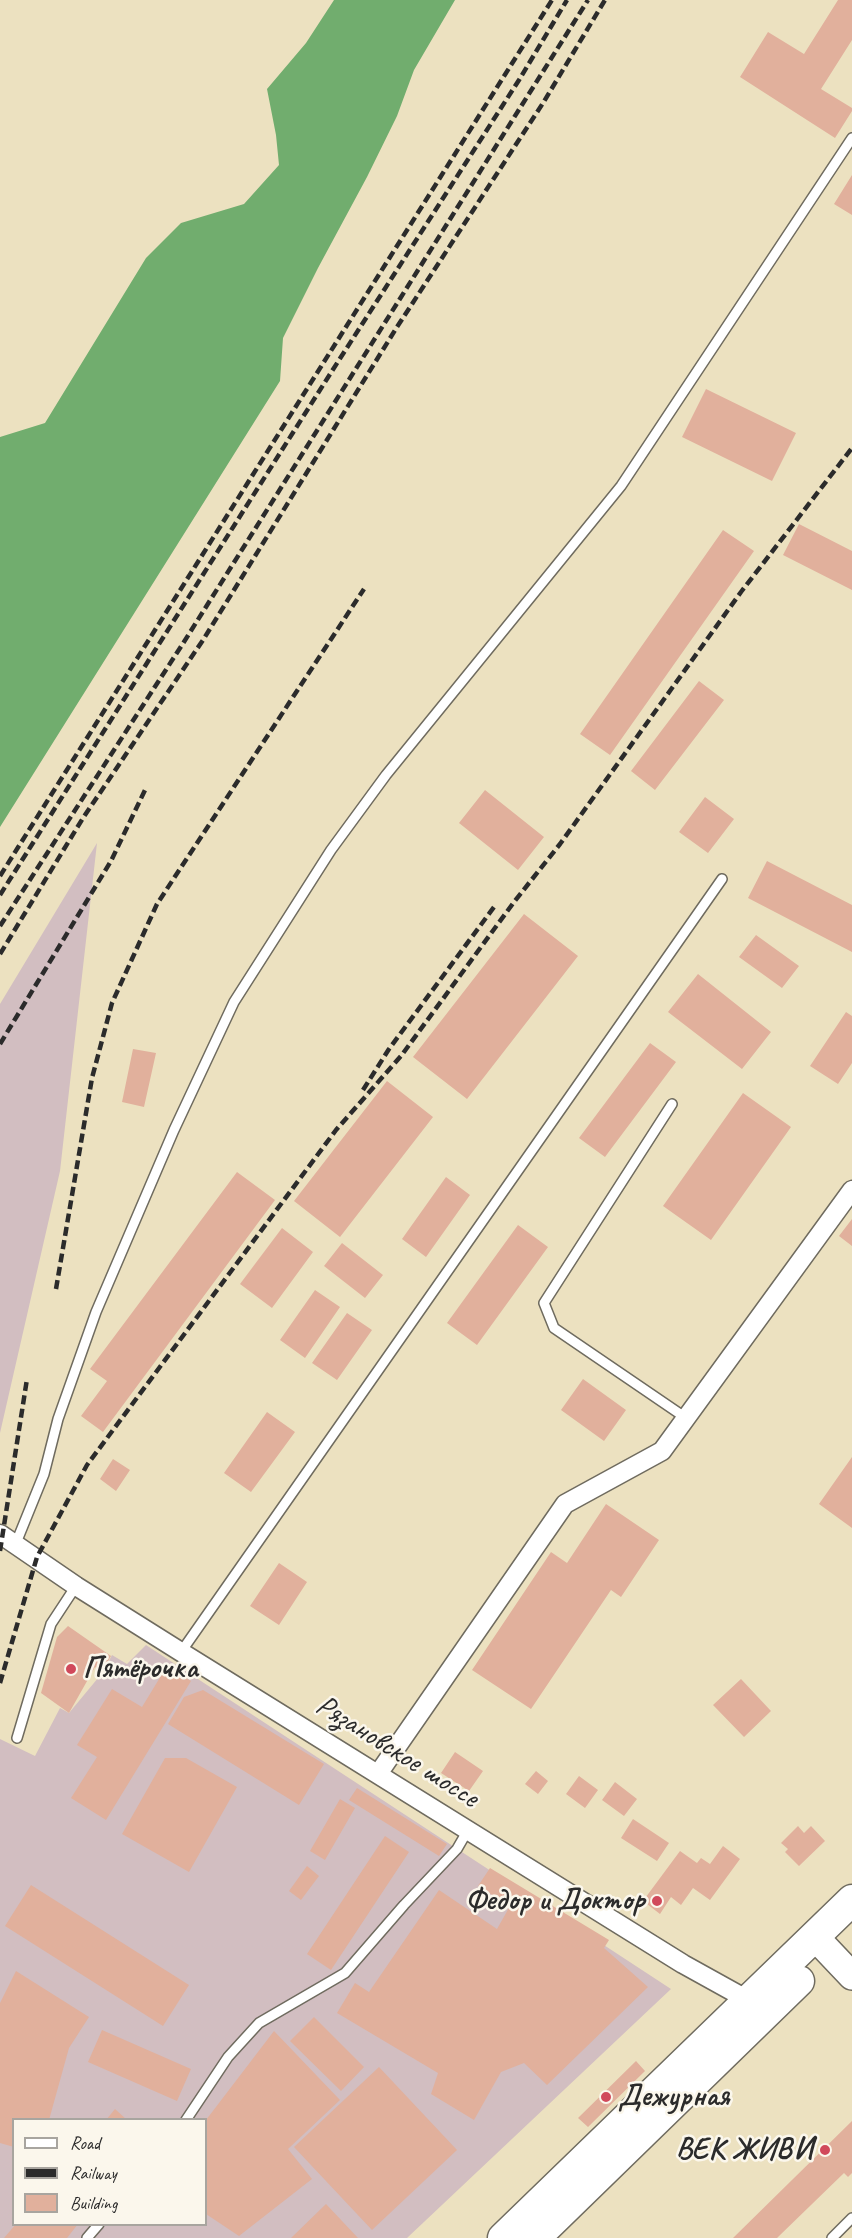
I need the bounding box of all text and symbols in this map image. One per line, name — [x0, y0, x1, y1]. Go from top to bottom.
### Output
place label: Пятёрочка — [83, 1651, 198, 1687]
marker: Пятёрочка — [64, 1662, 78, 1676]
street label: Рязановское шоссе — [309, 1688, 485, 1816]
place label: Федор и Доктор — [466, 1883, 645, 1919]
marker: Федор и Доктор — [650, 1894, 664, 1908]
place label: Дежурная — [618, 2079, 729, 2115]
marker: Дежурная — [599, 2090, 613, 2104]
legend — [12, 2118, 207, 2226]
text: Road — [70, 2132, 100, 2154]
place label: ВЕК ЖИВИ — [676, 2132, 813, 2168]
marker: ВЕК ЖИВИ — [818, 2143, 832, 2157]
text: Railway — [70, 2162, 117, 2184]
text: Building — [70, 2192, 117, 2214]

